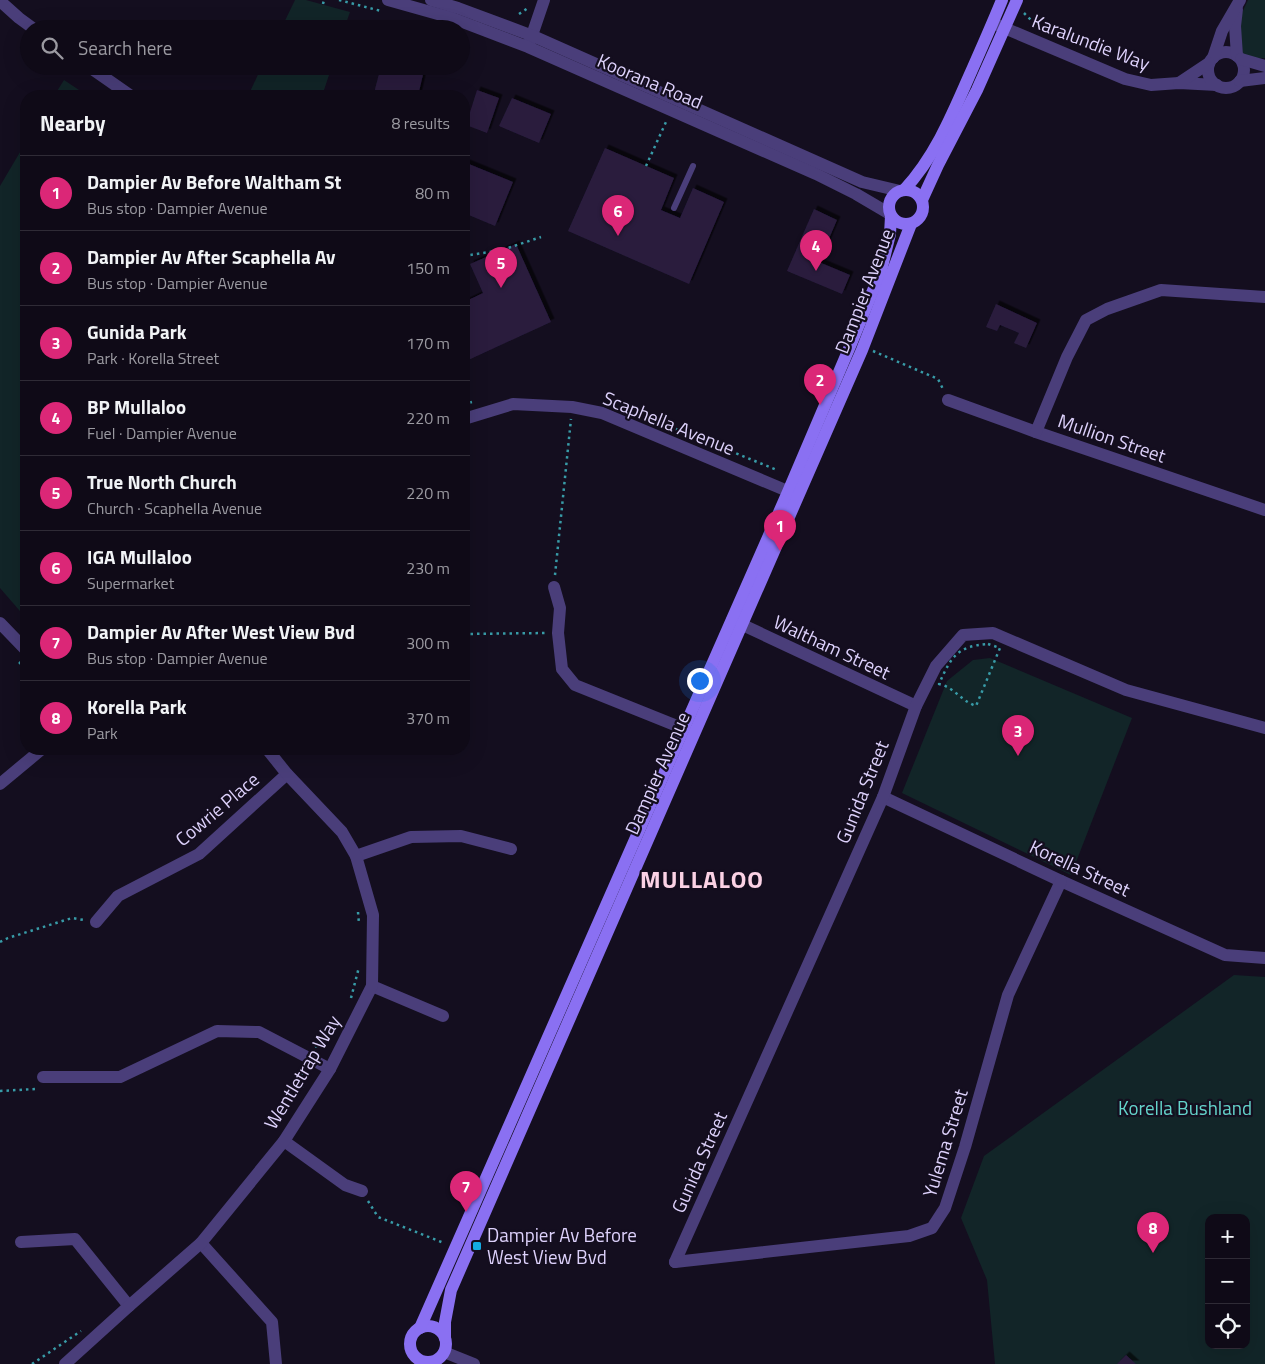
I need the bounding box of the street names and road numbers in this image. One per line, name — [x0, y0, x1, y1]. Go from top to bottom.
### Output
street label: Karalundie Way — [1028, 6, 1154, 77]
street label: Koorana Road — [593, 45, 707, 116]
street label: Dampier Avenue — [826, 224, 901, 357]
street label: Scaphella Avenue — [599, 383, 739, 462]
street label: Mullion Street — [1054, 406, 1170, 470]
street label: Waltham Street — [769, 607, 896, 686]
street label: Dampier Avenue — [617, 707, 697, 839]
street label: Gunida Street — [828, 736, 895, 848]
street label: Cowrie Place — [168, 765, 265, 853]
street label: Korella Street — [1025, 832, 1136, 904]
street label: Wentletrap Way — [256, 1009, 347, 1134]
street label: Yulema Street — [914, 1085, 975, 1201]
street label: Gunida Street — [663, 1106, 734, 1217]

